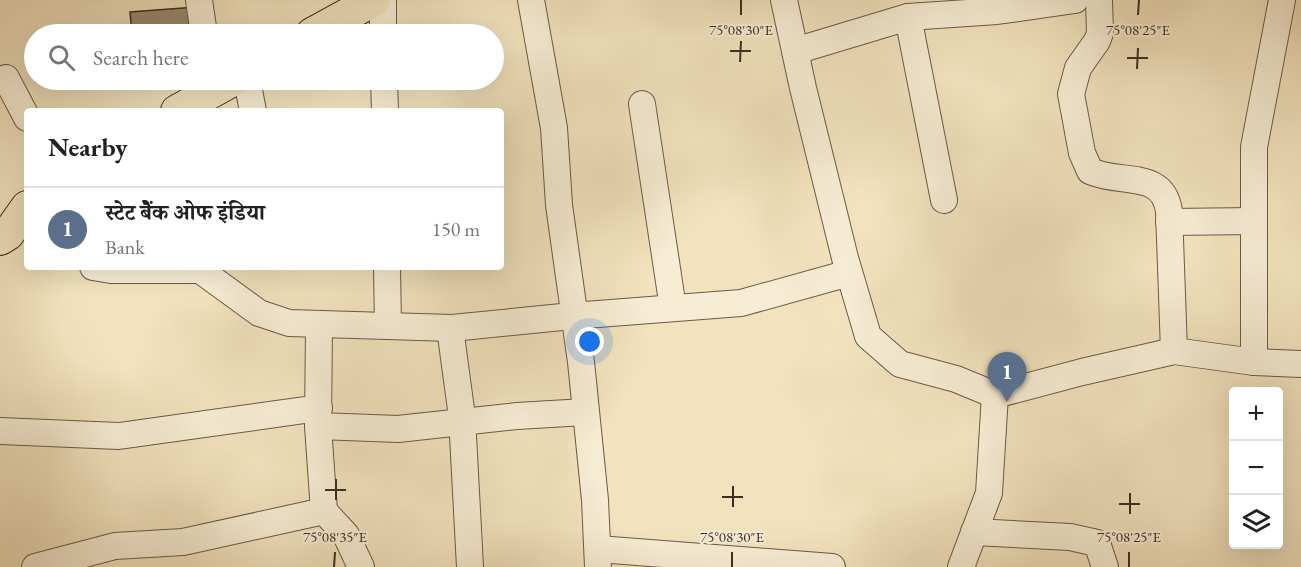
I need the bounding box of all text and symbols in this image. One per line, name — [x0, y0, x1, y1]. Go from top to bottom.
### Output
text: 75°08'30"E — [709, 20, 774, 39]
text: 75°08'25"E — [1106, 20, 1171, 39]
search box — [24, 24, 504, 90]
icon: search — [45, 41, 78, 74]
text: Search here — [93, 43, 188, 72]
text: Nearby — [48, 130, 128, 164]
text: स्टेट बेैंक ओफ इंडिया — [105, 198, 265, 227]
text: 1 — [62, 216, 73, 242]
text: 150 m — [432, 216, 480, 242]
text: Bank — [105, 234, 145, 260]
your location — [575, 327, 604, 356]
pin: 1 — [988, 352, 1026, 402]
map controls — [1229, 387, 1283, 549]
button: + — [1229, 387, 1283, 441]
button: − — [1229, 441, 1283, 495]
button: layers — [1229, 495, 1283, 549]
text: 75°08'35"E — [303, 527, 368, 546]
text: 75°08'30"E — [700, 527, 765, 546]
text: 75°08'25"E — [1097, 527, 1162, 546]

